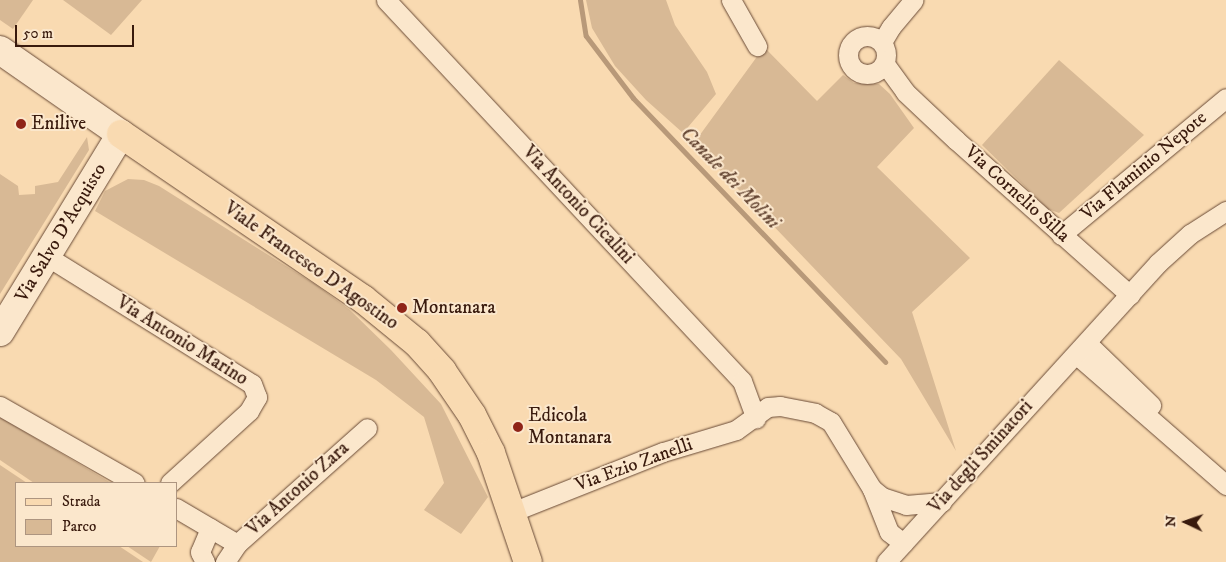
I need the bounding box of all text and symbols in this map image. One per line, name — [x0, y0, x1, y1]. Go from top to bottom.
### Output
scale bar — [18, 15, 136, 47]
text: 50 m — [23, 24, 53, 43]
street label: Via Flaminio Nepote — [1076, 107, 1212, 225]
place label: Enilive — [31, 113, 86, 135]
marker: Enilive — [15, 118, 27, 130]
water label: Canale dei Molini — [675, 122, 785, 234]
street label: Via Antonio Cicalini — [517, 141, 639, 269]
street label: Via Cornelio Silla — [960, 141, 1074, 247]
street label: Via Salvo D'Acquisto — [11, 159, 111, 307]
street label: Viale Francesco D'Agostino — [219, 197, 403, 335]
street label: Via Antonio Marino — [112, 291, 252, 391]
place label: Montanara — [412, 297, 495, 319]
marker: Montanara — [396, 302, 408, 314]
street label: Via degli Sminatori — [924, 396, 1038, 518]
place label: Edicola Montanara — [528, 405, 611, 449]
marker: Edicola Montanara — [512, 421, 524, 433]
street label: Via Ezio Zanelli — [572, 433, 696, 497]
street label: Via Antonio Zara — [242, 437, 354, 541]
legend — [15, 482, 178, 547]
text: Strada — [62, 492, 100, 511]
north arrow — [1161, 497, 1211, 547]
text: N — [1162, 515, 1180, 527]
text: Parco — [62, 517, 96, 536]

